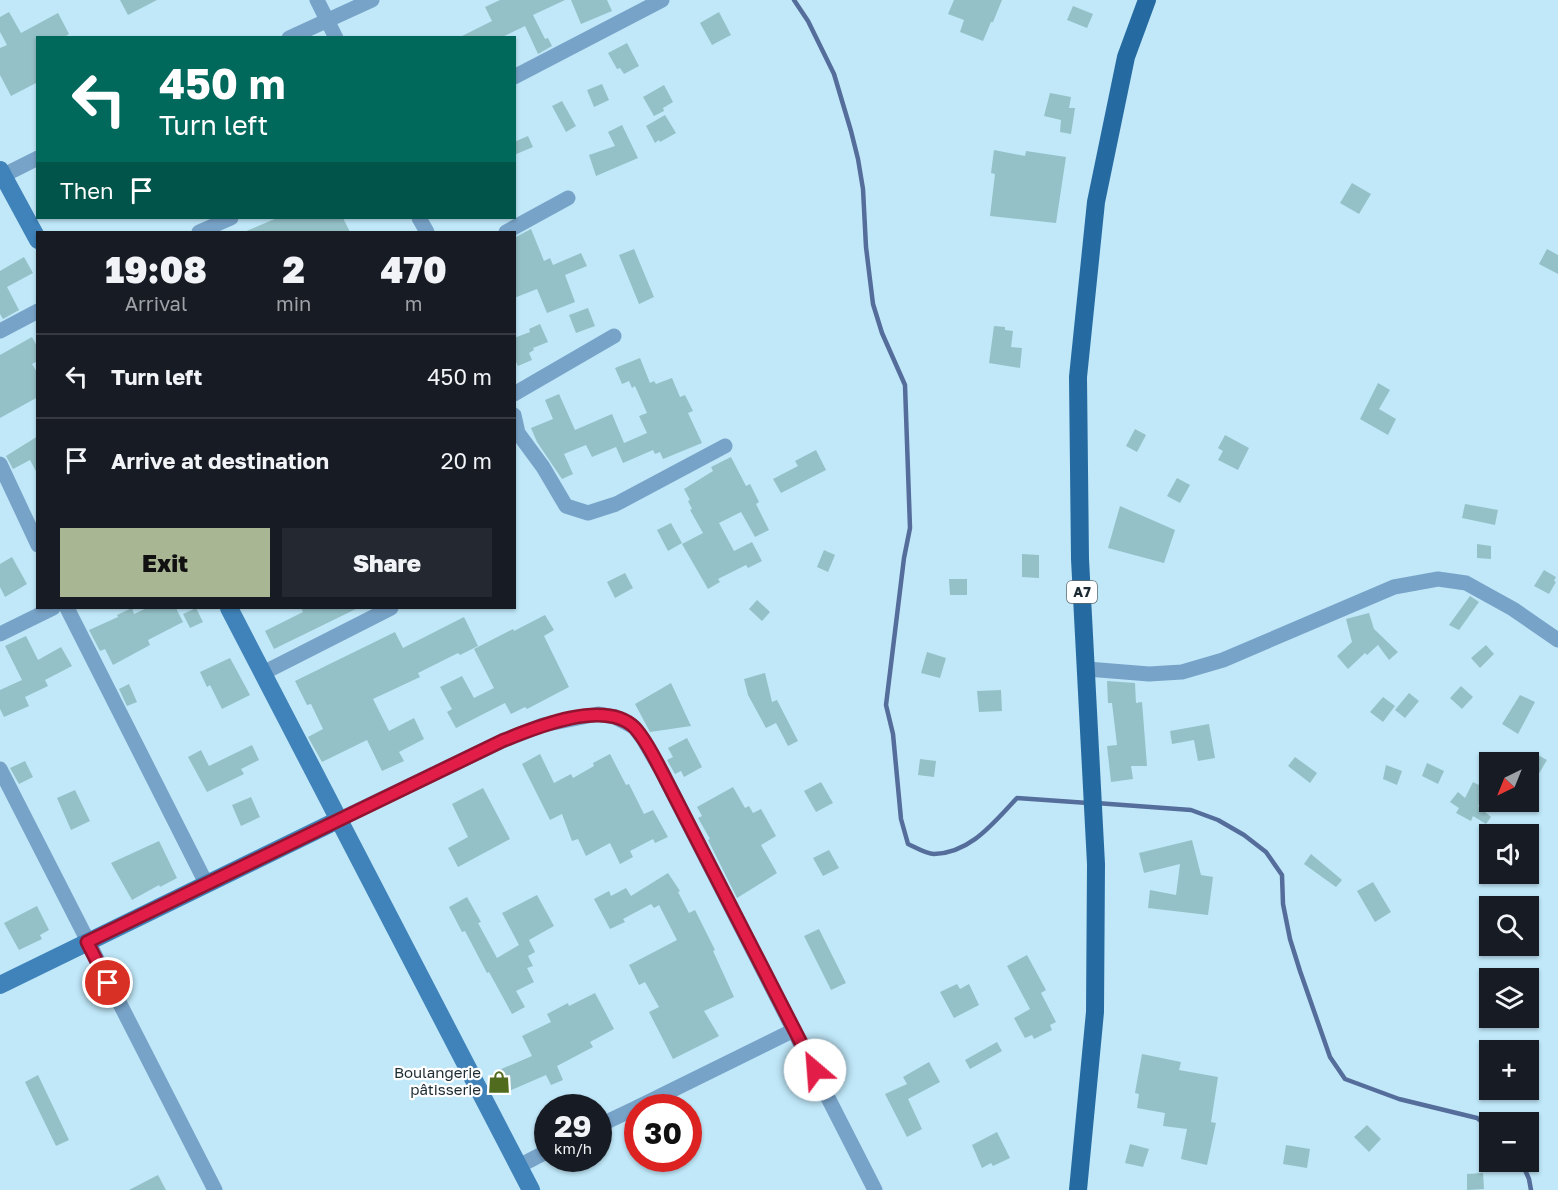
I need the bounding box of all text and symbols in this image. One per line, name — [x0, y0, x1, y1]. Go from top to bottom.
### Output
text: 450 m — [159, 58, 285, 108]
icon: left — [60, 60, 138, 138]
text: Turn left — [159, 109, 268, 141]
icon: arrive — [125, 174, 158, 207]
text: Then — [60, 177, 113, 204]
text: 19:08 — [105, 248, 207, 291]
text: 2 — [282, 248, 305, 291]
text: 470 — [380, 248, 447, 291]
text: Arrival — [125, 291, 187, 315]
text: min — [276, 291, 311, 315]
text: m — [405, 291, 422, 315]
icon: left — [60, 360, 93, 393]
text: Turn left — [111, 363, 202, 390]
text: 450 m — [427, 363, 492, 390]
icon: arrive — [60, 444, 93, 477]
text: Arrive at destination — [111, 447, 329, 474]
text: 20 m — [441, 447, 492, 474]
button: Exit — [60, 528, 270, 597]
button: Share — [282, 528, 492, 597]
road number: A7 — [1067, 581, 1097, 603]
north arrow — [1479, 752, 1539, 812]
map controls — [1479, 752, 1539, 1172]
button: sound — [1479, 824, 1539, 884]
button: search — [1479, 896, 1539, 956]
pin — [82, 957, 133, 1008]
icon: arrive — [91, 966, 124, 999]
button: layers — [1479, 968, 1539, 1028]
position arrow — [783, 1038, 847, 1102]
button: + — [1479, 1040, 1539, 1100]
place label: Boulangerie pâtisserie — [394, 1063, 481, 1098]
shop icon: Boulangerie pâtisserie — [486, 1069, 512, 1095]
speed limit sign: 30 — [624, 1094, 702, 1172]
text: 29 — [554, 1108, 592, 1144]
button: − — [1479, 1112, 1539, 1172]
text: km/h — [554, 1139, 592, 1157]

